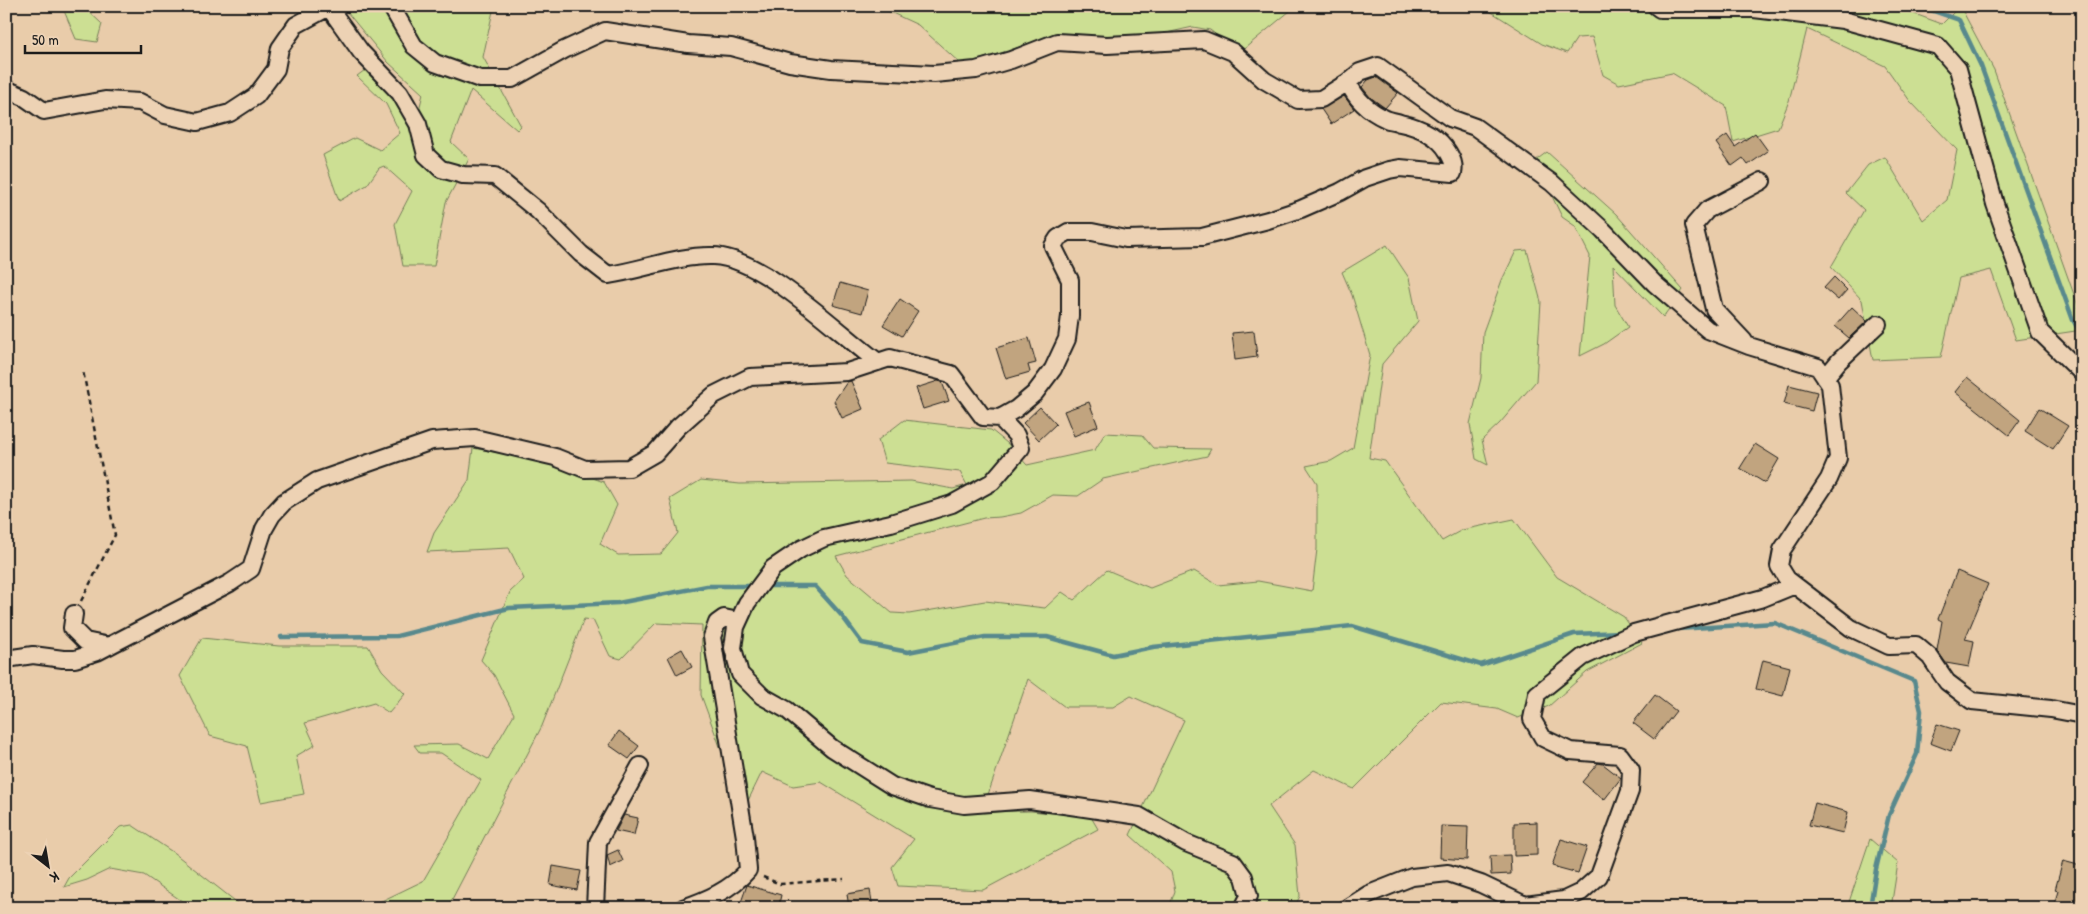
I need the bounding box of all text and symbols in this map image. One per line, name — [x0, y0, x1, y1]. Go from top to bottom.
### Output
scale bar — [25, 22, 141, 54]
text: 50 m — [32, 29, 59, 50]
north arrow — [22, 842, 72, 892]
text: K — [46, 868, 63, 888]

